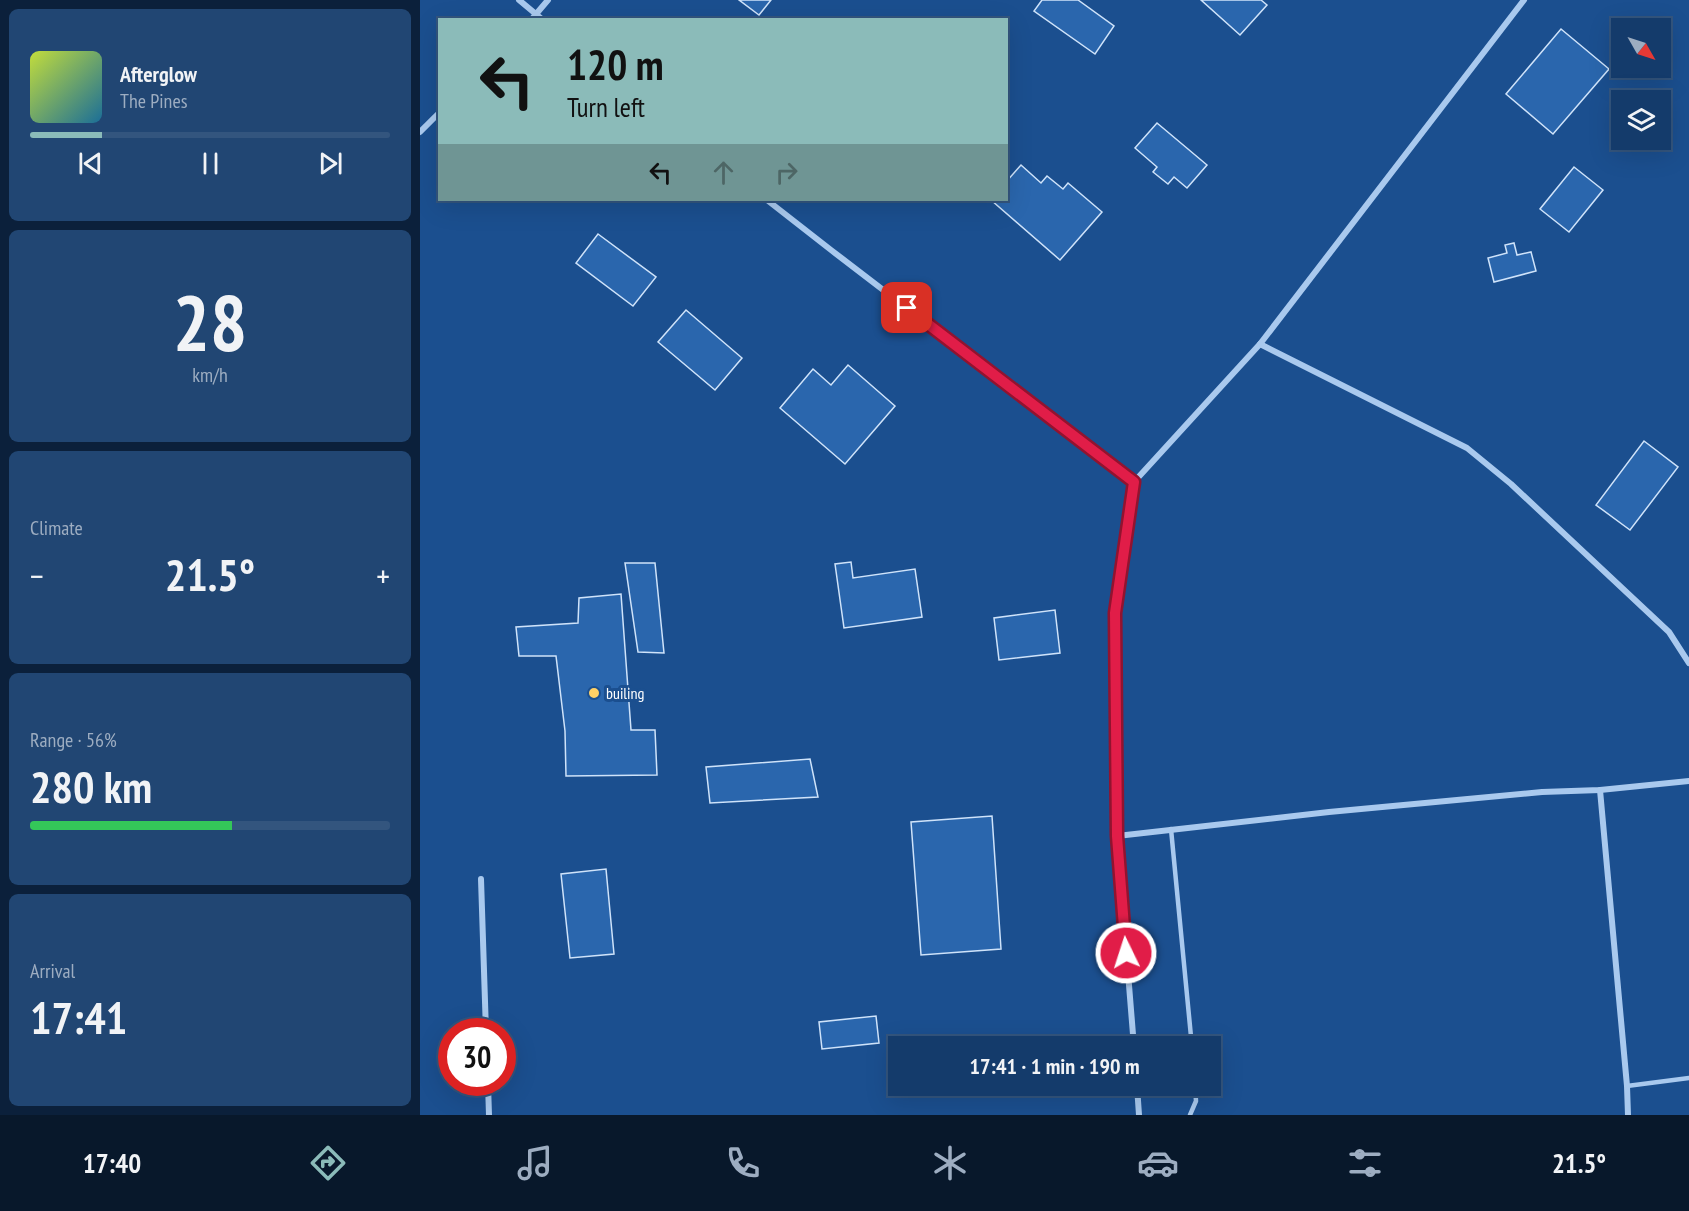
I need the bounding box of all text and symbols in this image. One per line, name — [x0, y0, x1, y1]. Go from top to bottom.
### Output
north arrow — [1611, 18, 1671, 78]
map controls — [1611, 18, 1671, 150]
text: 120 m — [567, 37, 664, 92]
icon: left — [468, 42, 546, 120]
text: Afterglow — [120, 60, 197, 88]
text: The Pines — [120, 88, 187, 114]
text: Turn left — [567, 90, 645, 124]
button: layers — [1611, 90, 1671, 150]
icon: previous — [74, 147, 107, 180]
icon: pause — [194, 147, 227, 180]
icon: next — [314, 147, 347, 180]
icon: left — [644, 156, 677, 189]
icon: ahead — [707, 156, 740, 189]
icon: right — [770, 156, 803, 189]
text: 28 — [173, 272, 247, 373]
pin — [881, 282, 932, 333]
icon: arrive — [890, 291, 923, 324]
text: km/h — [192, 362, 228, 388]
text: Climate — [30, 515, 83, 541]
text: 21.5° — [165, 545, 255, 603]
text: − — [30, 554, 44, 597]
text: + — [376, 554, 390, 597]
place label: builing — [606, 683, 645, 703]
marker: builing — [587, 686, 601, 700]
text: Range · 56% — [30, 727, 117, 753]
text: 280 km — [30, 757, 152, 815]
position arrow — [1094, 921, 1158, 985]
text: Arrival — [30, 958, 75, 984]
text: 17:41 — [30, 988, 127, 1046]
speed limit sign: 30 — [438, 1018, 516, 1096]
text: 17:41 · 1 min · 190 m — [969, 1052, 1140, 1080]
icon: directions — [307, 1142, 349, 1184]
icon: music — [514, 1142, 556, 1184]
icon: phone — [722, 1142, 764, 1184]
icon: climate — [929, 1142, 971, 1184]
icon: car — [1137, 1142, 1179, 1184]
icon: filters — [1344, 1142, 1386, 1184]
text: 17:40 — [83, 1146, 141, 1180]
text: 21.5° — [1552, 1146, 1606, 1180]

